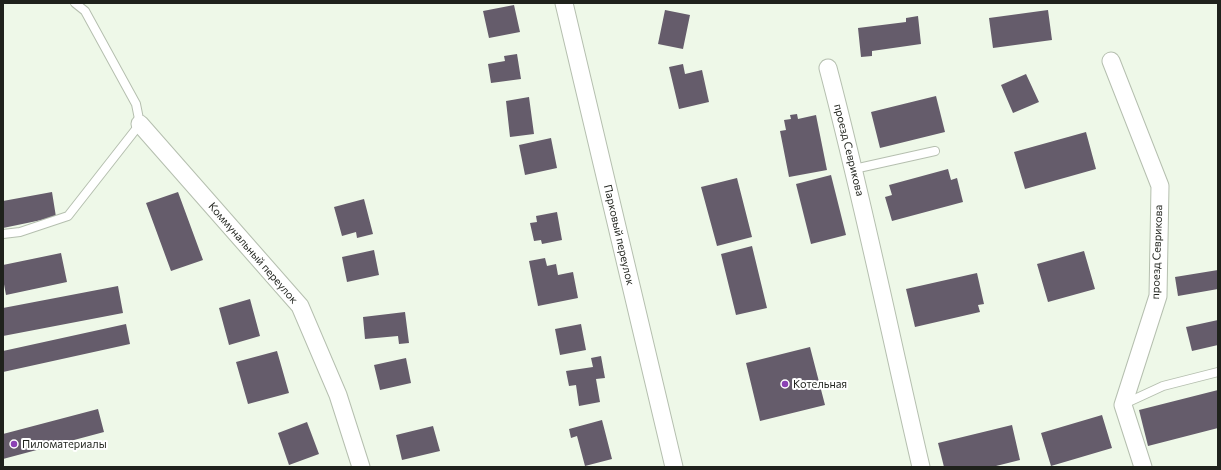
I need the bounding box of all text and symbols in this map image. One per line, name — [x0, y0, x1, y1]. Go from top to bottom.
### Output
street label: проезд Севрикова — [831, 103, 867, 197]
street label: Парковый переулок — [601, 183, 637, 287]
street label: Коммунальный переулок — [205, 200, 301, 306]
street label: проезд Севрикова — [1149, 205, 1165, 299]
place label: Котельная — [793, 377, 847, 391]
marker: Котельная — [780, 379, 790, 389]
place label: Пиломатериалы — [22, 437, 107, 451]
marker: Пиломатериалы — [9, 439, 19, 449]

